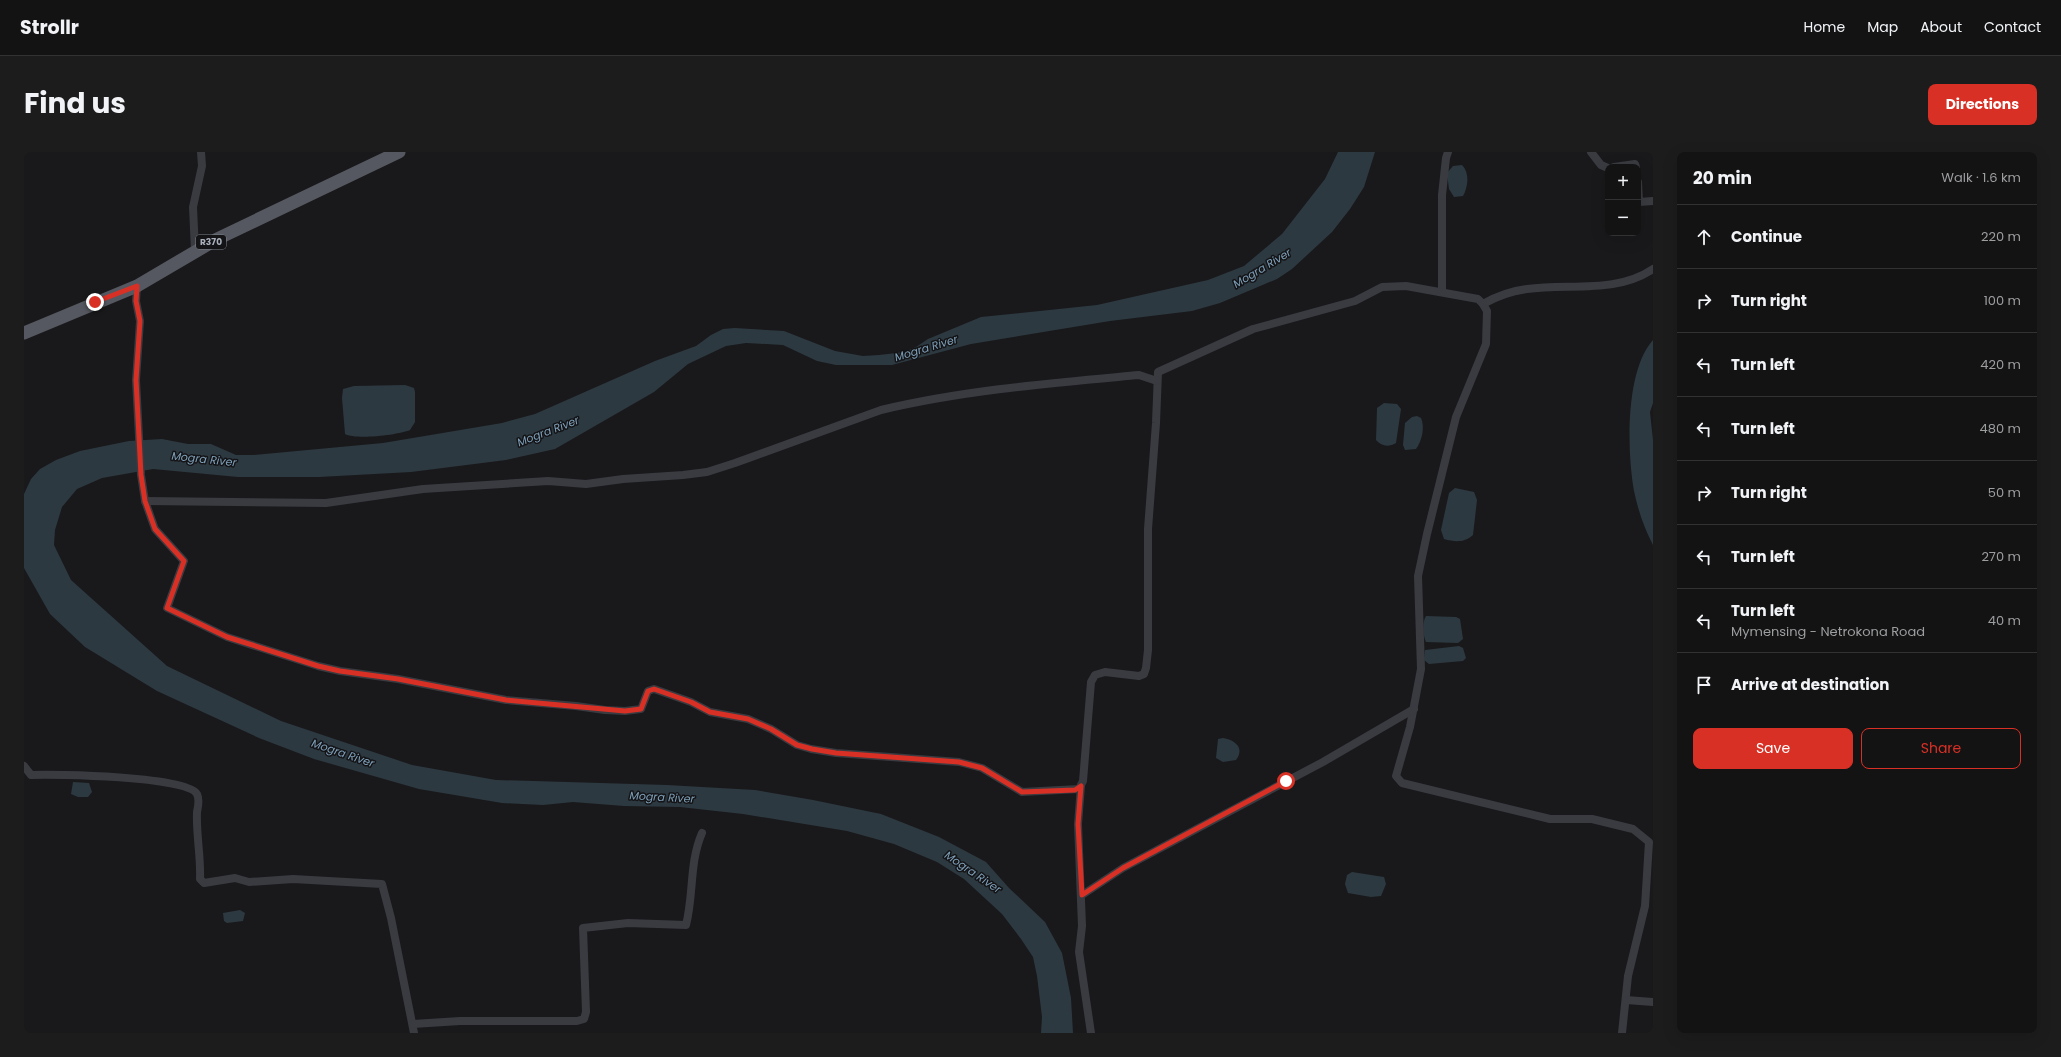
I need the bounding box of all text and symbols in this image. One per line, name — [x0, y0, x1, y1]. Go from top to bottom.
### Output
text: Strollr — [20, 14, 79, 41]
text: Home — [1803, 17, 1845, 37]
text: Map — [1867, 17, 1898, 37]
text: About — [1920, 17, 1962, 37]
text: Contact — [1984, 17, 2041, 37]
text: Find us — [24, 84, 126, 123]
button: Directions — [1928, 84, 2037, 125]
map controls — [1605, 164, 1641, 236]
button: + — [1605, 164, 1641, 200]
text: 20 min — [1693, 166, 1752, 190]
text: Walk · 1.6 km — [1941, 168, 2021, 187]
button: − — [1605, 200, 1641, 236]
icon: ahead — [1693, 226, 1715, 248]
text: Continue — [1731, 226, 1802, 247]
text: 220 m — [1981, 227, 2021, 246]
road number: R370 — [196, 235, 226, 249]
water label: Mogra River — [1230, 244, 1295, 292]
icon: right — [1693, 290, 1715, 312]
text: Turn right — [1731, 290, 1807, 311]
text: 100 m — [1984, 291, 2021, 310]
route end — [86, 293, 104, 311]
water label: Mogra River — [892, 331, 960, 365]
icon: left — [1693, 354, 1715, 376]
text: Turn left — [1731, 354, 1795, 375]
text: 420 m — [1980, 355, 2021, 374]
water label: Mogra River — [515, 412, 582, 450]
icon: left — [1693, 418, 1715, 440]
text: Turn left — [1731, 418, 1795, 439]
text: 480 m — [1980, 419, 2021, 438]
water label: Mogra River — [171, 448, 238, 470]
icon: right — [1693, 482, 1715, 504]
text: Turn right — [1731, 482, 1807, 503]
text: 50 m — [1988, 483, 2021, 502]
icon: left — [1693, 546, 1715, 568]
text: Turn left — [1731, 546, 1795, 567]
text: 270 m — [1981, 547, 2021, 566]
text: Turn left — [1731, 600, 1795, 621]
icon: left — [1693, 610, 1715, 632]
text: 40 m — [1988, 611, 2021, 630]
text: Mymensing - Netrokona Road — [1731, 622, 1925, 641]
icon: arrive — [1693, 674, 1715, 696]
text: Arrive at destination — [1731, 674, 1889, 695]
button: Save — [1693, 728, 1853, 769]
button: Share — [1861, 728, 2021, 769]
water label: Mogra River — [310, 735, 377, 771]
route start — [1277, 772, 1295, 790]
water label: Mogra River — [629, 787, 696, 807]
water label: Mogra River — [941, 847, 1005, 897]

